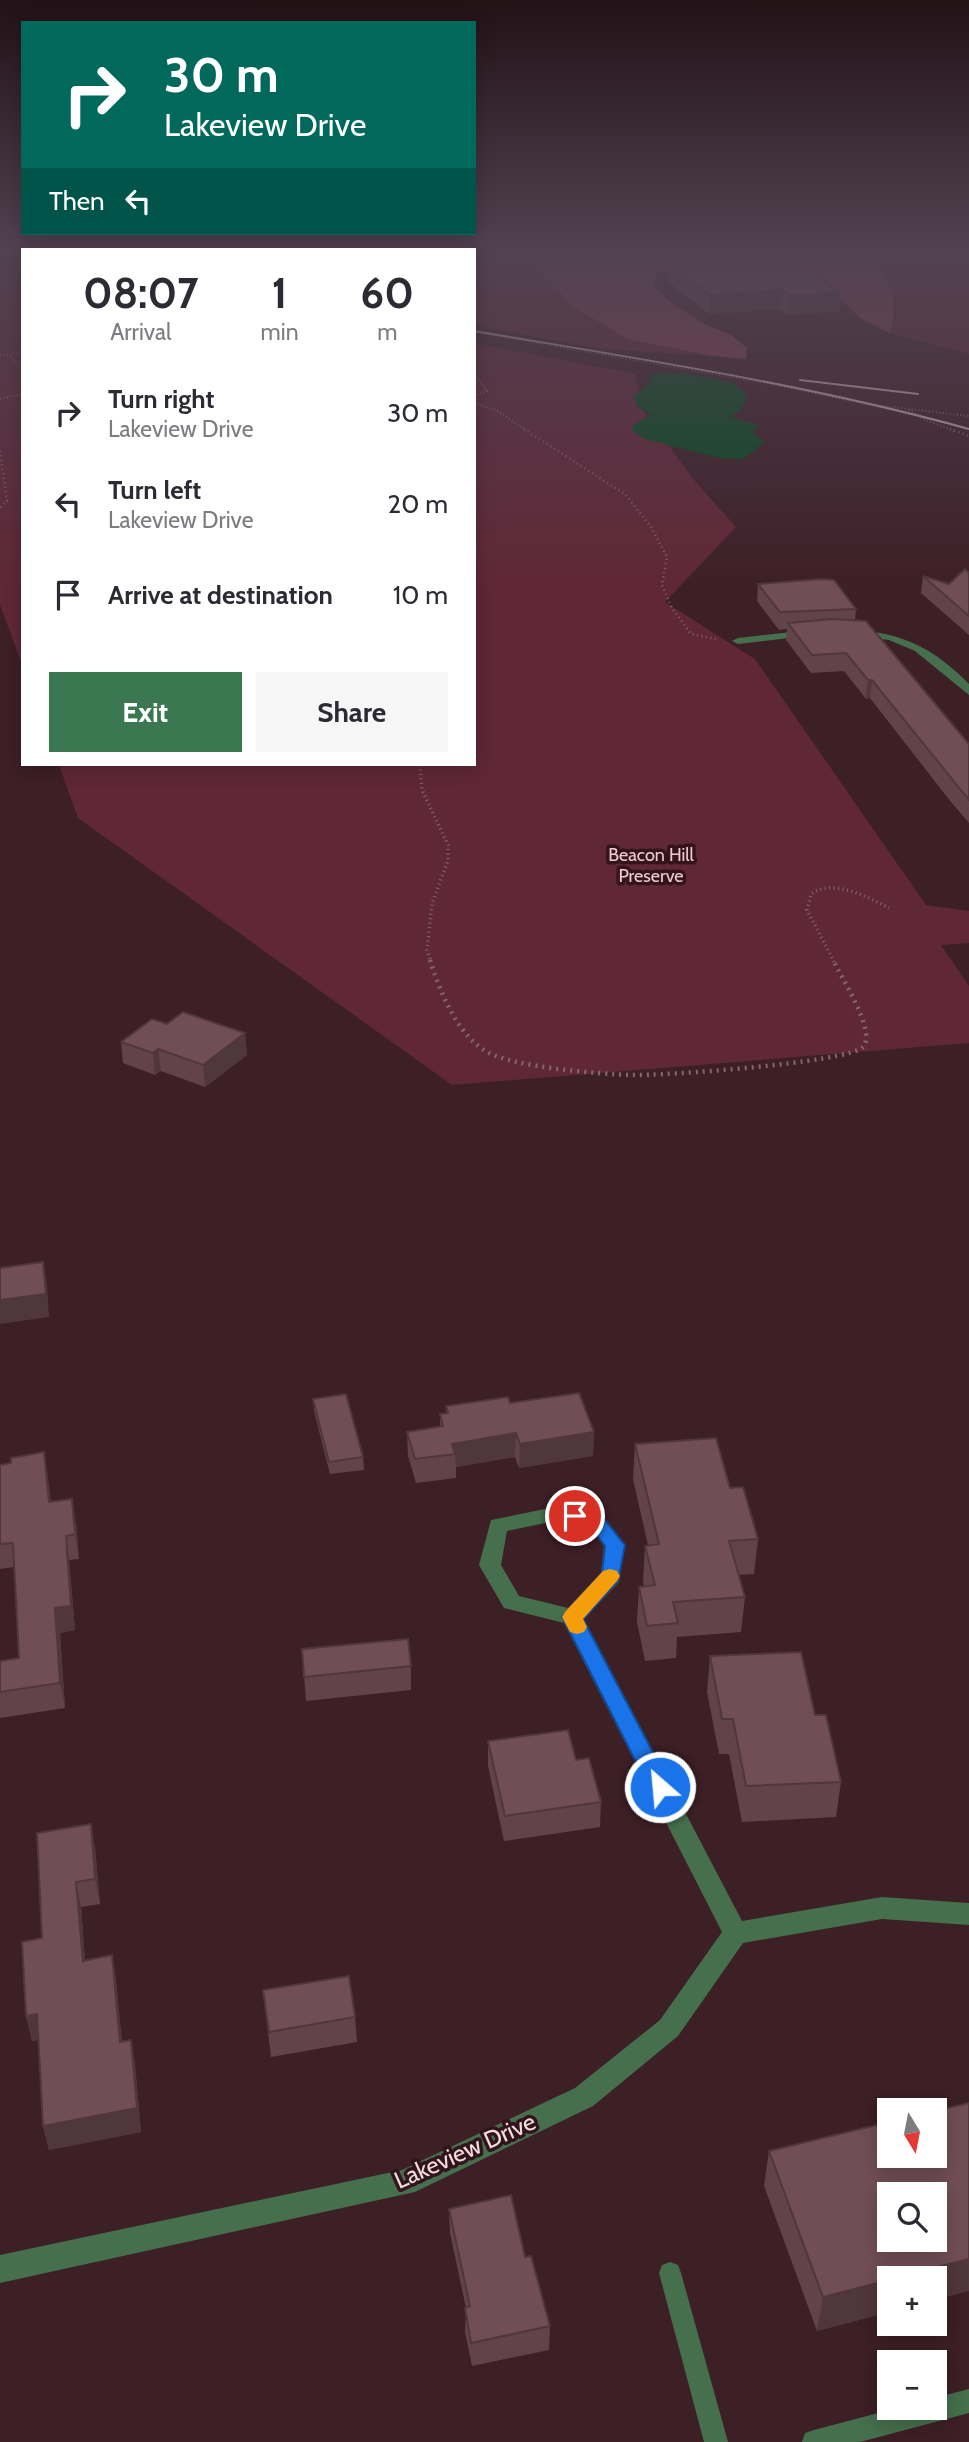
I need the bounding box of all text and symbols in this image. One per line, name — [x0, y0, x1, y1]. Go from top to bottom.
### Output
text: 30 m — [164, 45, 279, 104]
icon: right — [49, 49, 140, 140]
text: Lakeview Drive — [164, 105, 366, 144]
icon: left — [119, 182, 157, 220]
text: Then — [49, 185, 105, 217]
text: 08:07 — [83, 267, 199, 319]
text: 1 — [272, 267, 287, 319]
text: 60 — [361, 267, 414, 319]
text: Arrival — [110, 318, 171, 346]
text: min — [261, 318, 299, 346]
text: m — [377, 318, 397, 346]
text: Turn right — [108, 383, 214, 415]
icon: right — [49, 394, 87, 432]
text: 30 m — [387, 397, 448, 429]
text: Lakeview Drive — [108, 415, 253, 443]
text: Turn left — [108, 474, 201, 506]
icon: left — [49, 485, 87, 523]
text: 20 m — [388, 488, 448, 520]
text: Lakeview Drive — [108, 506, 253, 534]
icon: arrive — [49, 576, 87, 614]
text: Arrive at destination — [108, 579, 333, 611]
text: 10 m — [393, 579, 448, 611]
button: Exit — [49, 672, 242, 752]
button: Share — [256, 672, 448, 752]
park label: Beacon Hill Preserve — [608, 844, 695, 887]
pin — [545, 1486, 605, 1546]
icon: arrive — [556, 1497, 594, 1535]
position arrow — [623, 1750, 697, 1824]
north arrow — [877, 2098, 947, 2168]
map controls — [877, 2098, 947, 2420]
street label: Lakeview Drive — [390, 2106, 540, 2195]
button: search — [877, 2182, 947, 2252]
button: + — [877, 2266, 947, 2336]
button: − — [877, 2350, 947, 2420]

